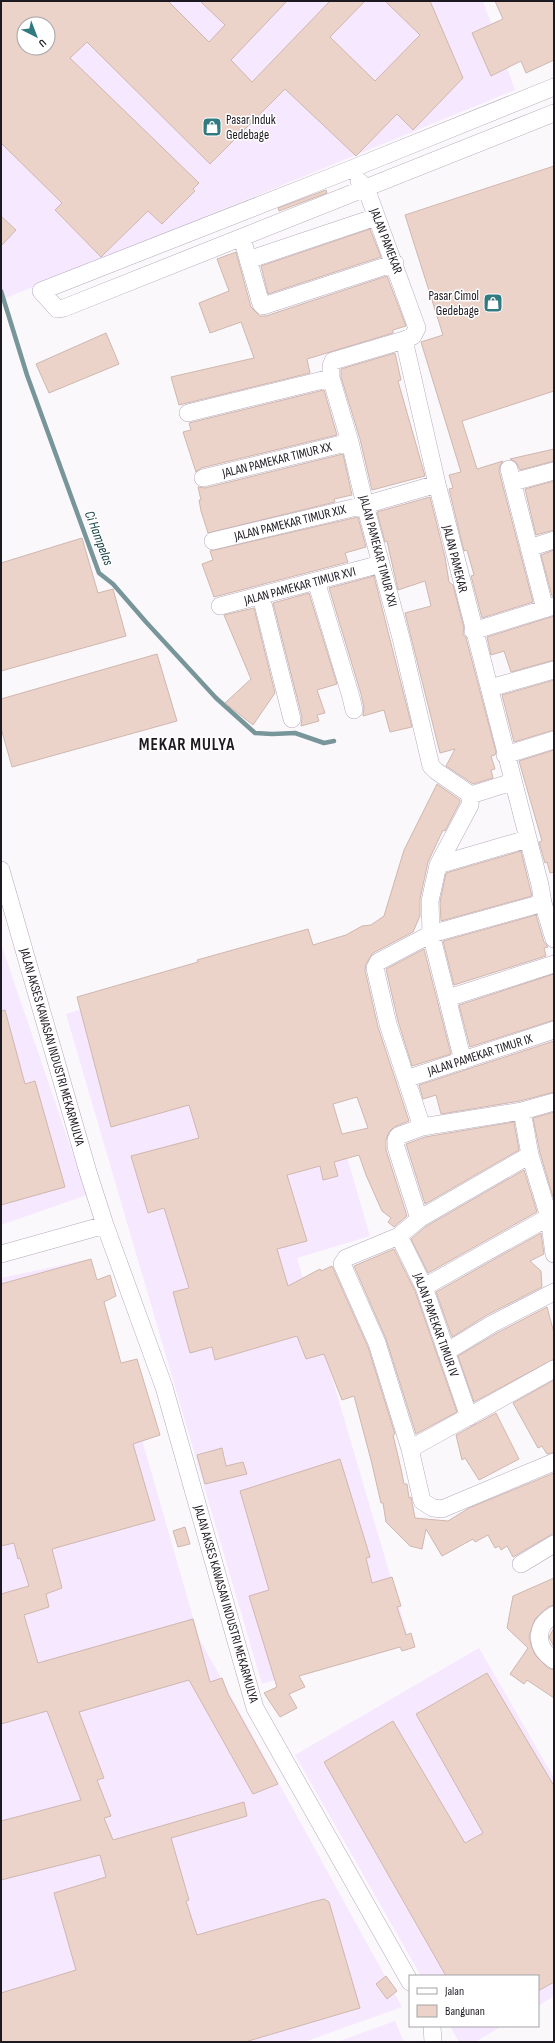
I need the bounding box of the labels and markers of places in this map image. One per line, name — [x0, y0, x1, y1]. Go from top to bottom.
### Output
place label: Pasar Induk Gedebage — [226, 112, 276, 143]
shop icon: Pasar Induk Gedebage — [201, 116, 223, 138]
place label: Pasar Cimol Gedebage — [428, 288, 479, 319]
shop icon: Pasar Cimol Gedebage — [482, 292, 504, 314]

